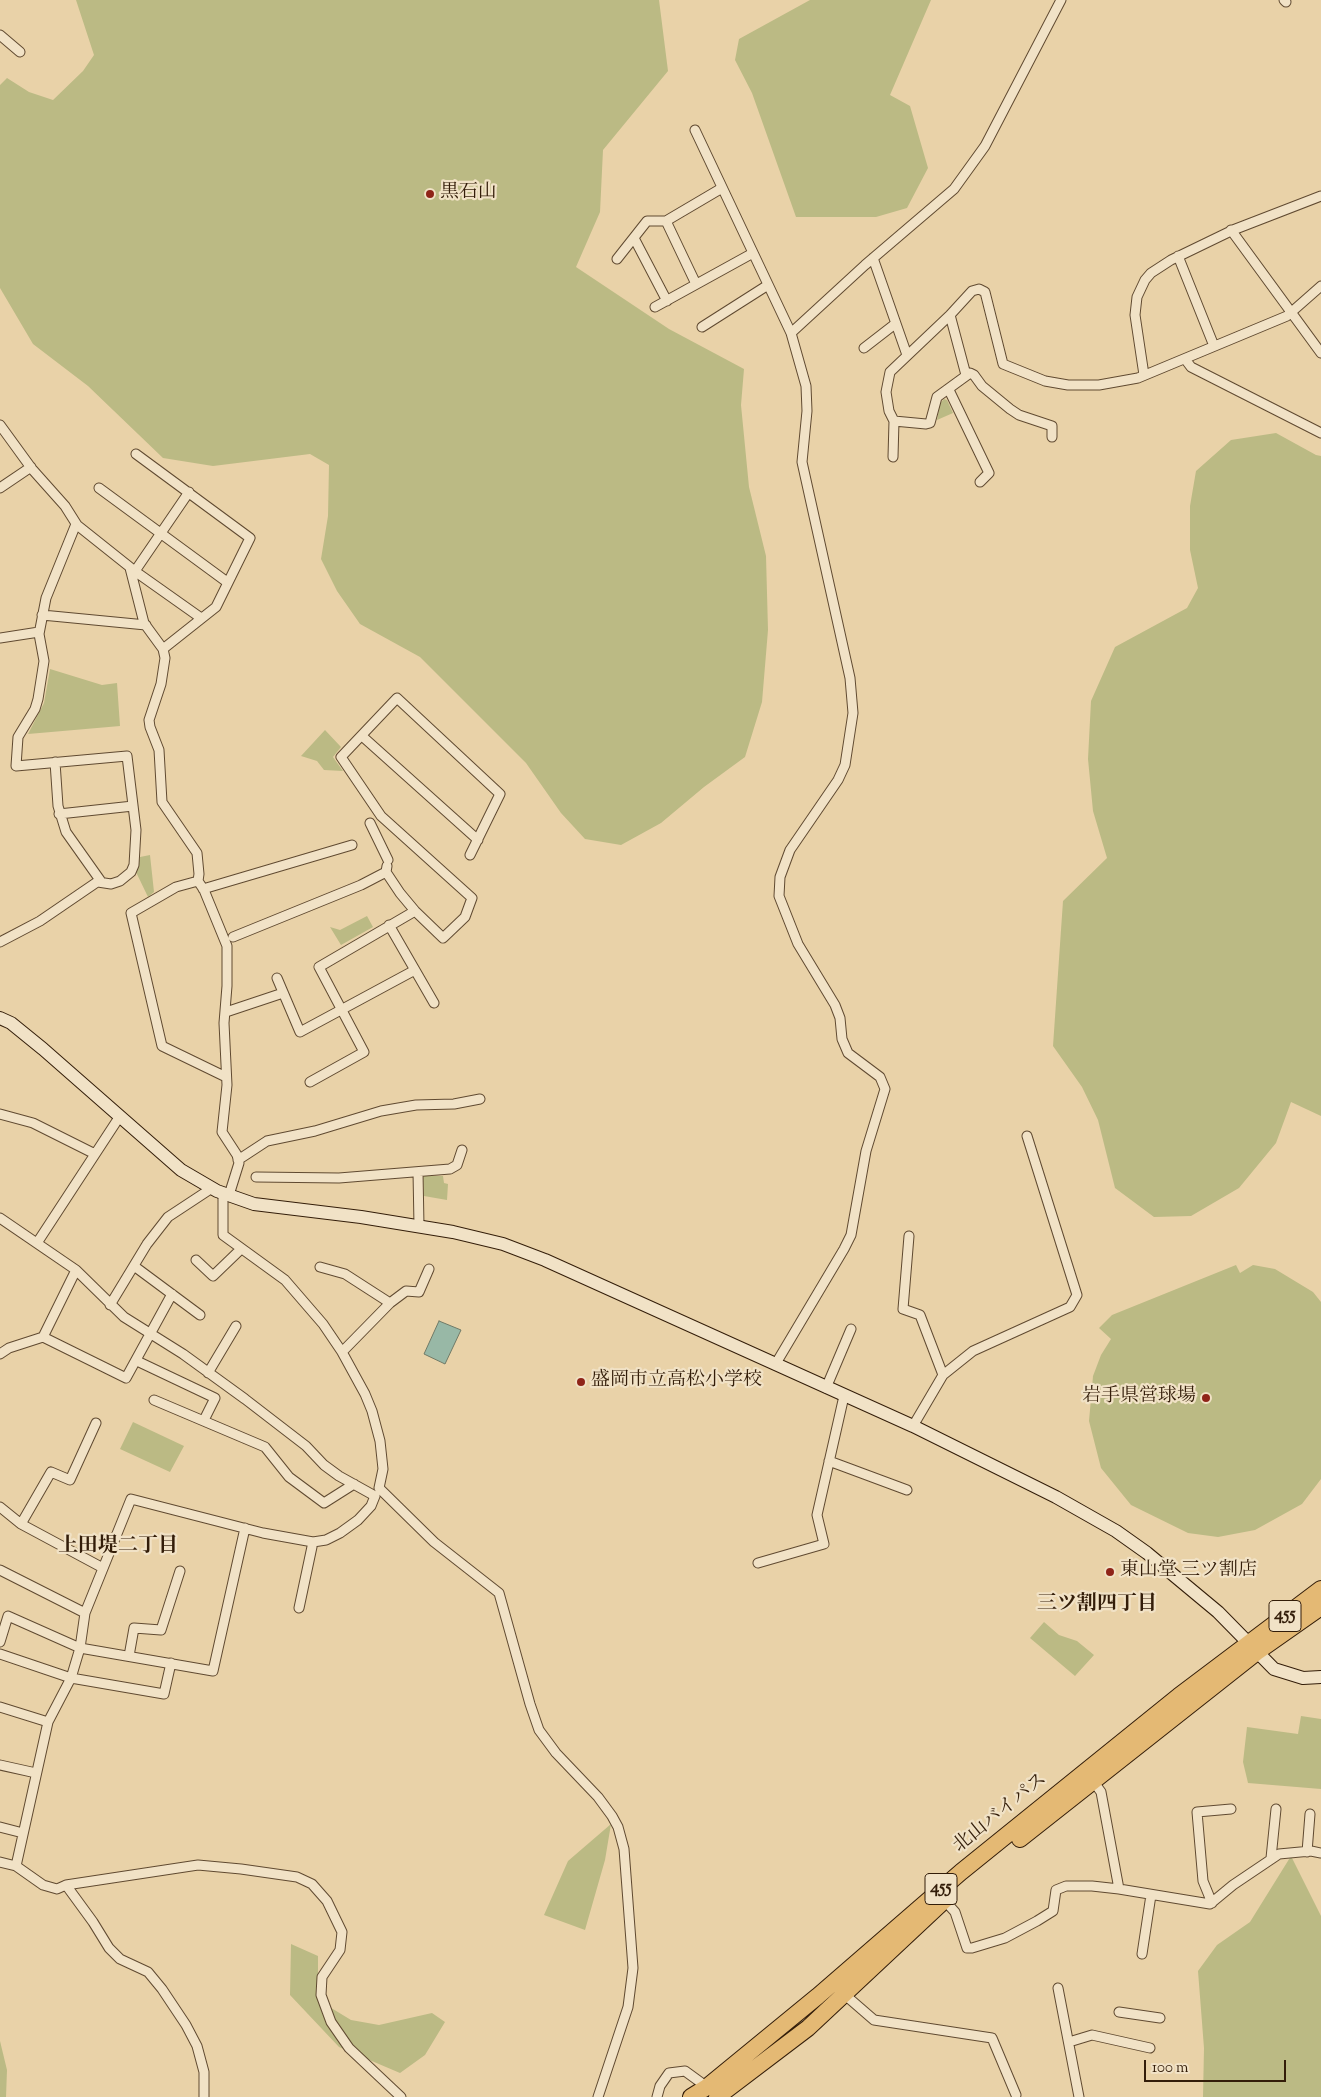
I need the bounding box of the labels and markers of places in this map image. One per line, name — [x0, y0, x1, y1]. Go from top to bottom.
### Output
place label: 黒石山 — [440, 183, 497, 205]
marker: 黒石山 — [424, 188, 436, 200]
place label: 盛岡市立高松小学校 — [591, 1371, 762, 1393]
marker: 盛岡市立高松小学校 — [575, 1376, 587, 1388]
place label: 岩手県営球場 — [1082, 1387, 1196, 1409]
marker: 岩手県営球場 — [1200, 1392, 1212, 1404]
place label: 東山堂 三ツ割店 — [1120, 1561, 1257, 1583]
marker: 東山堂 三ツ割店 — [1104, 1566, 1116, 1578]

